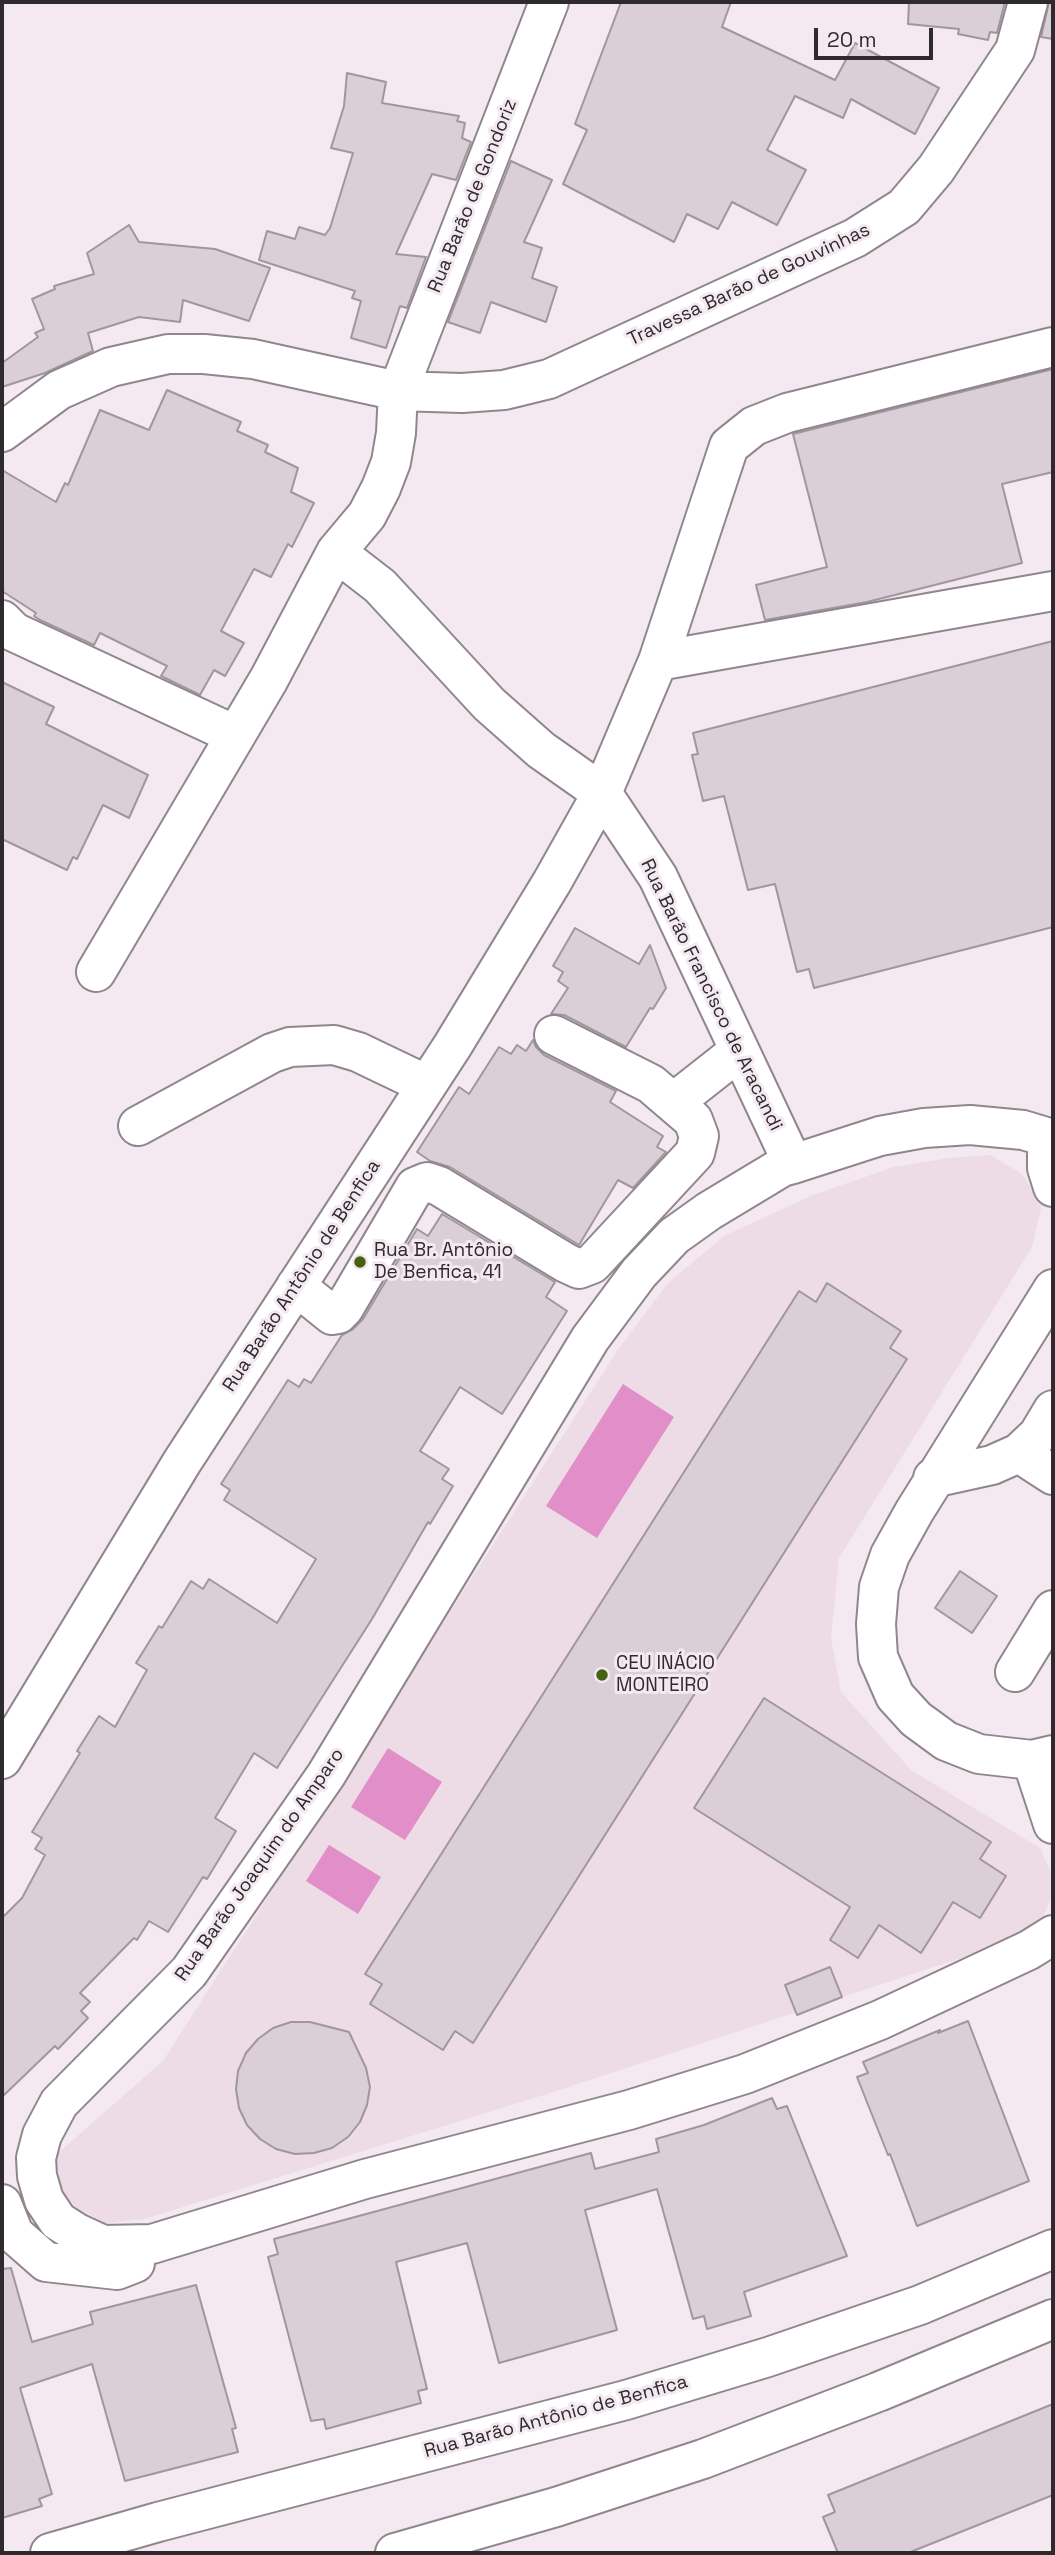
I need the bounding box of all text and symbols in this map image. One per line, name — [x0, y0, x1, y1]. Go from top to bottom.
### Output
scale bar — [817, 14, 936, 58]
text: 20 m — [827, 26, 877, 53]
street label: Rua Barão de Gondoriz — [424, 96, 522, 296]
street label: Travessa Barão de Gouvinhas — [624, 219, 874, 351]
street label: Rua Barão Francisco de Aracandi — [635, 855, 787, 1135]
street label: Rua Barão Antônio de Benfica — [218, 1156, 386, 1396]
place label: Rua Br. Antônio De Benfica, 41 — [374, 1240, 513, 1284]
marker: Rua Br. Antônio De Benfica, 41 — [352, 1254, 368, 1270]
place label: CEU INÁCIO MONTEIRO — [616, 1653, 715, 1697]
marker: CEU INÁCIO MONTEIRO — [594, 1667, 610, 1683]
street label: Rua Barão Joaquim do Amparo — [171, 1744, 349, 1986]
street label: Rua Barão Antônio de Benfica — [422, 2371, 690, 2463]

